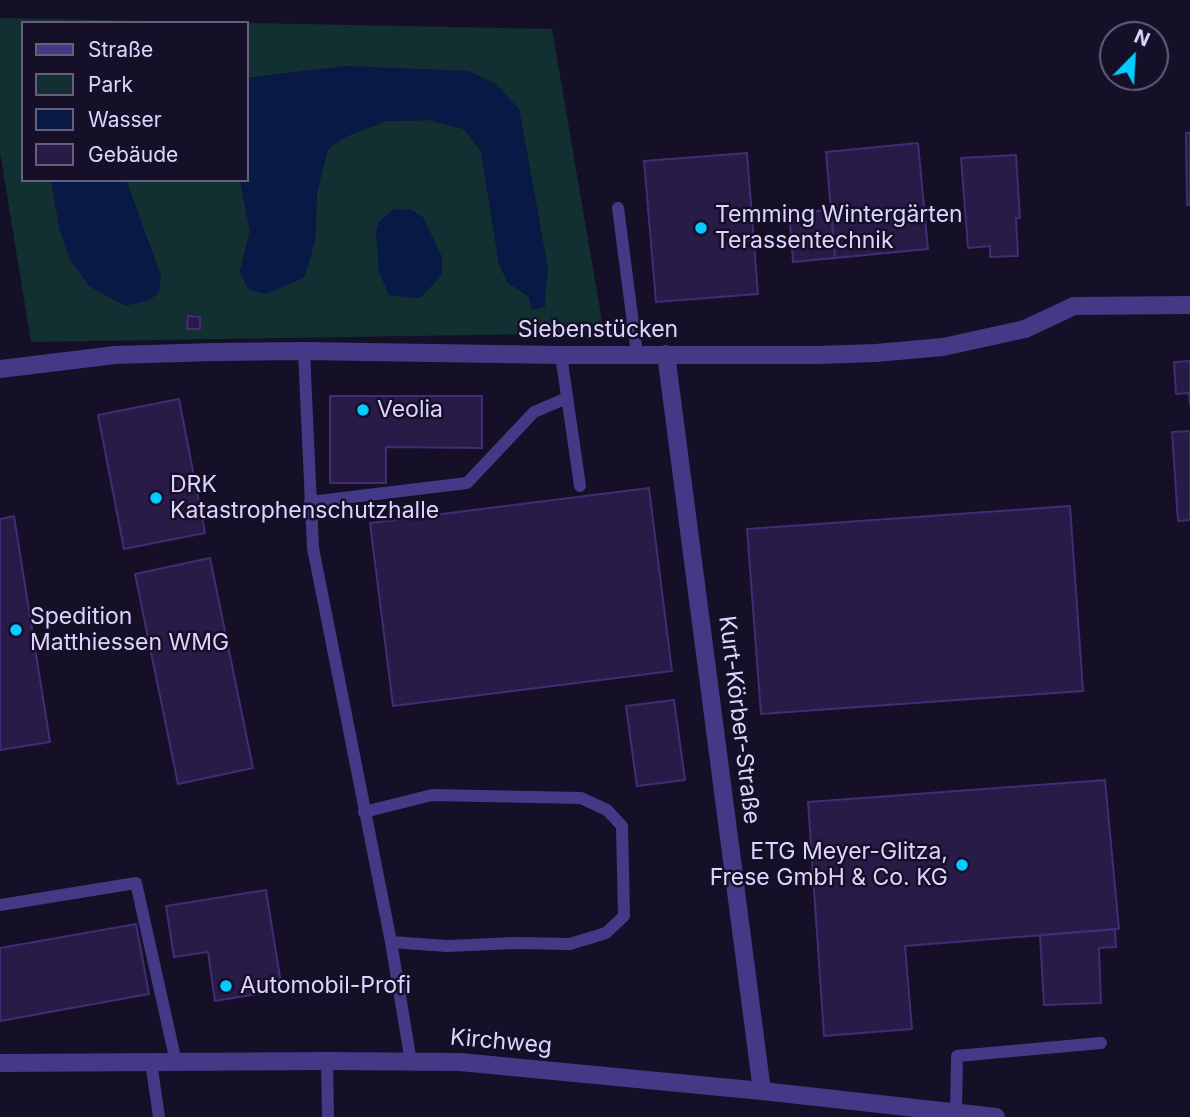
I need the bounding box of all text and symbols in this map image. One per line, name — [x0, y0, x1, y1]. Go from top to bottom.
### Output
legend — [21, 21, 248, 182]
north arrow — [1099, 21, 1169, 91]
text: N — [1131, 25, 1153, 52]
text: Straße — [88, 37, 153, 62]
text: Park — [88, 72, 133, 97]
text: Wasser — [88, 107, 162, 132]
text: Gebäude — [88, 142, 178, 167]
place label: Temming Wintergärten Terassentechnik — [715, 201, 963, 255]
marker: Temming Wintergärten Terassentechnik — [693, 220, 709, 236]
street label: Siebenstücken — [518, 316, 678, 344]
place label: Veolia — [377, 396, 443, 424]
marker: Veolia — [355, 402, 371, 418]
place label: DRK Katastrophenschutzhalle — [170, 471, 439, 525]
marker: DRK Katastrophenschutzhalle — [148, 490, 164, 506]
place label: Spedition Matthiessen WMG — [30, 603, 229, 657]
street label: Kurt-Körber-Straße — [713, 614, 765, 826]
marker: Spedition Matthiessen WMG — [8, 622, 24, 638]
place label: ETG Meyer-Glitza, Frese GmbH & Co. KG — [710, 838, 948, 892]
marker: ETG Meyer-Glitza, Frese GmbH & Co. KG — [954, 857, 970, 873]
place label: Automobil-Profi — [240, 972, 411, 1000]
marker: Automobil-Profi — [218, 978, 234, 994]
street label: Kirchweg — [449, 1024, 553, 1060]

